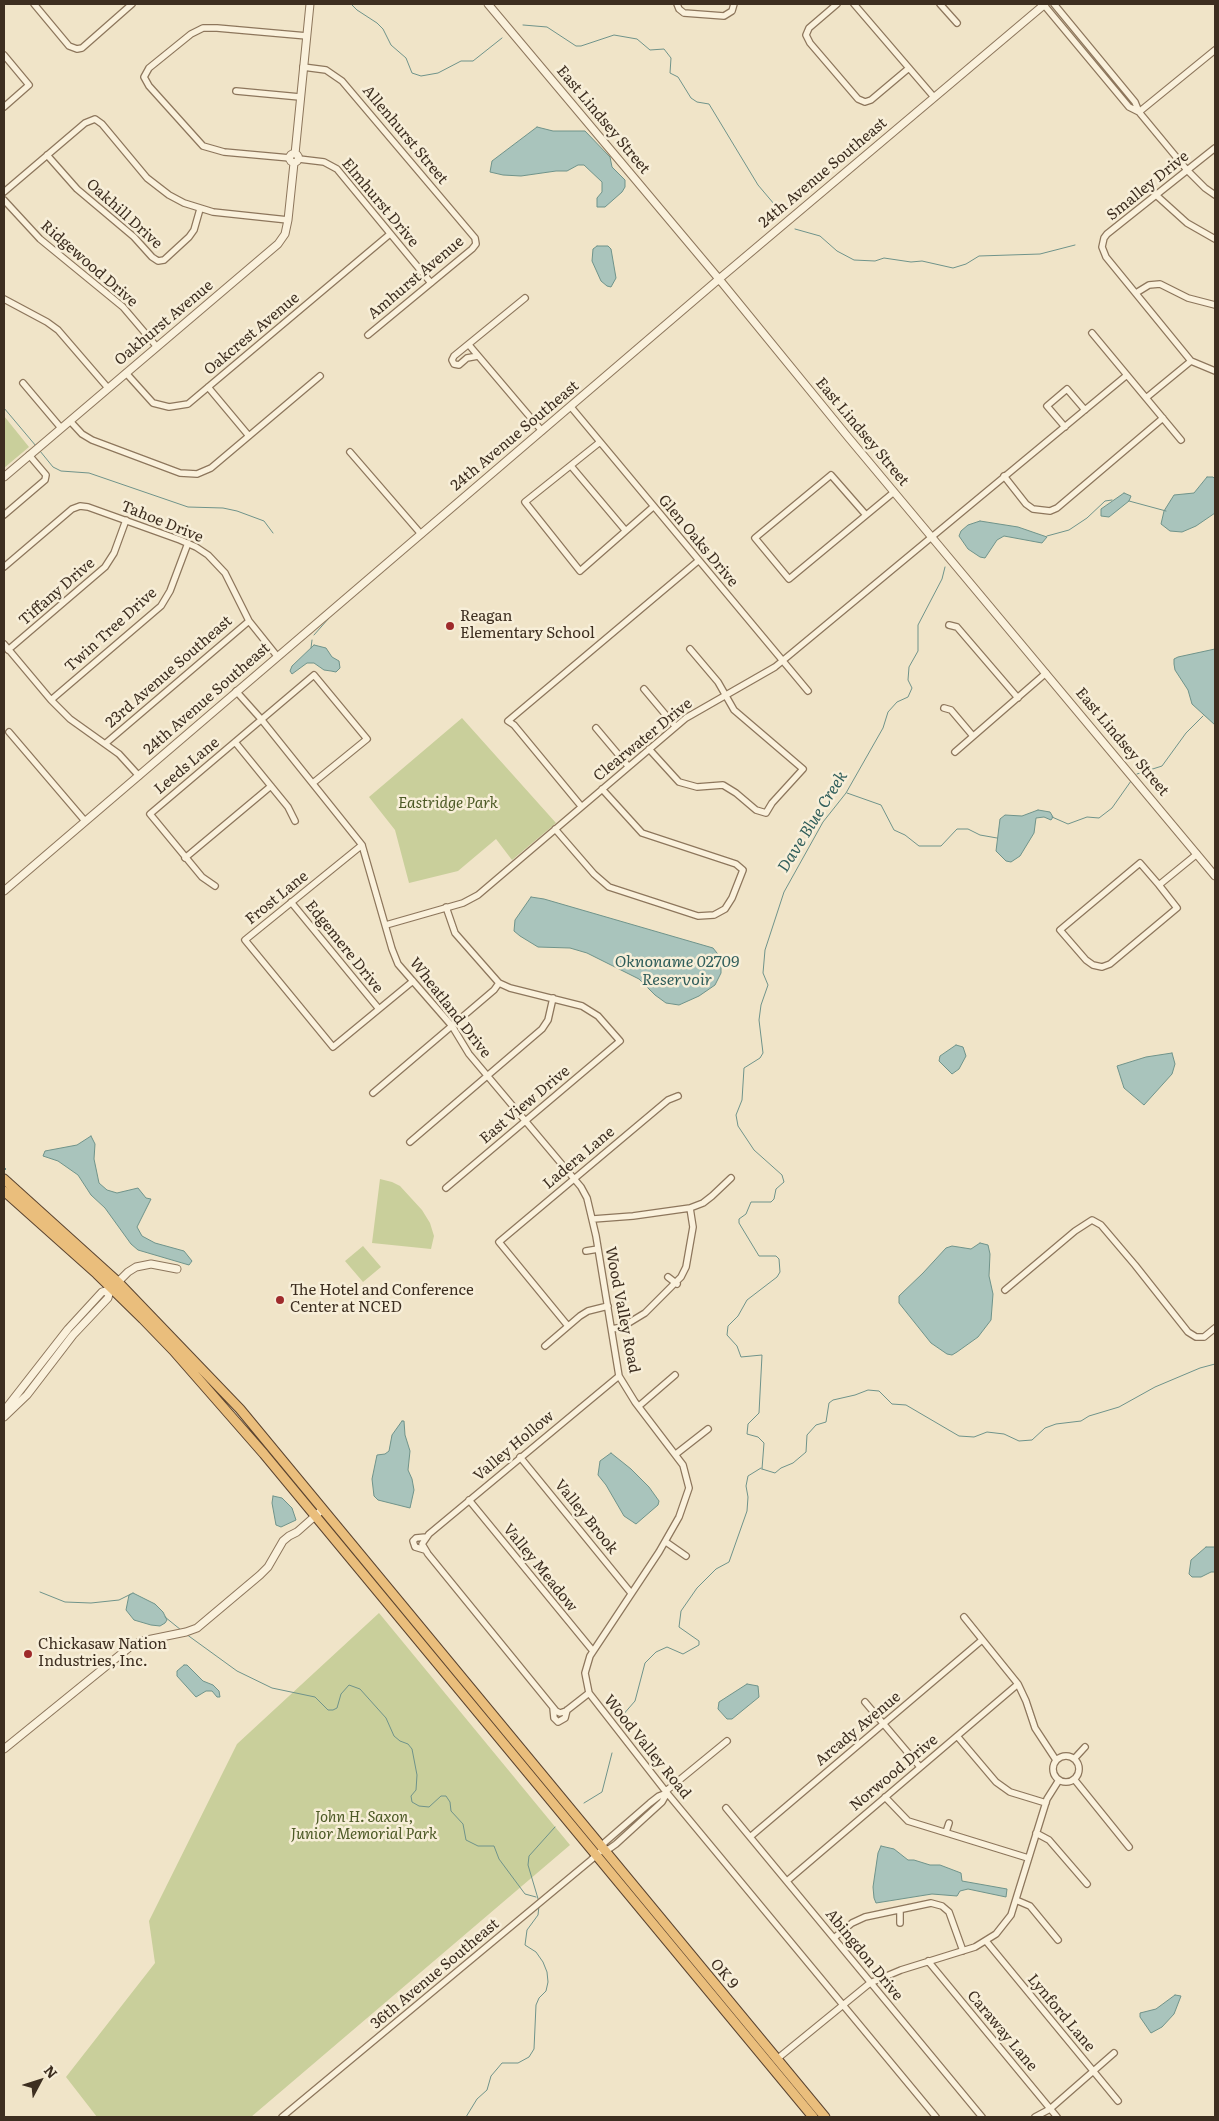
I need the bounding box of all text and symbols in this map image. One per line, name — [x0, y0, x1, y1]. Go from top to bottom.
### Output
street label: East Lindsey Street — [553, 62, 653, 178]
street label: Allenhurst Street — [358, 82, 452, 188]
street label: 24th Avenue Southeast — [755, 114, 891, 232]
street label: Smalley Drive — [1103, 148, 1193, 224]
street label: Elmhurst Drive — [338, 155, 422, 251]
street label: Oakhill Drive — [82, 175, 166, 253]
street label: Ridgewood Drive — [37, 217, 141, 311]
street label: Amhurst Avenue — [364, 233, 468, 323]
street label: Oakhurst Avenue — [111, 277, 217, 369]
street label: Oakcrest Avenue — [201, 289, 303, 379]
street label: East Lindsey Street — [812, 374, 912, 490]
street label: 24th Avenue Southeast — [447, 377, 583, 495]
street label: Glen Oaks Drive — [654, 491, 742, 591]
street label: Tahoe Drive — [118, 497, 206, 547]
street label: Tiffany Drive — [15, 554, 99, 630]
street label: Twin Tree Drive — [61, 584, 161, 676]
place label: Reagan Elementary School — [460, 608, 595, 643]
street label: 23rd Avenue Southeast — [102, 612, 236, 732]
marker: Reagan Elementary School — [444, 620, 456, 632]
street label: 24th Avenue Southeast — [140, 639, 274, 759]
street label: East Lindsey Street — [1072, 684, 1172, 800]
street label: Clearwater Drive — [590, 695, 696, 785]
street label: Leeds Lane — [151, 734, 223, 798]
water label: Dave Blue Creek — [774, 768, 852, 876]
park label: Eastridge Park — [398, 795, 498, 813]
street label: Frost Lane — [242, 867, 312, 929]
street label: Edgemere Drive — [301, 897, 387, 997]
water label: Oknoname 02709 Reservoir — [615, 952, 739, 990]
street label: Wheatland Drive — [405, 954, 495, 1062]
street label: East View Drive — [476, 1062, 574, 1148]
street label: Ladera Lane — [540, 1123, 618, 1193]
street label: Wood Valley Road — [601, 1245, 643, 1375]
place label: The Hotel and Conference Center at NCED — [290, 1282, 474, 1317]
marker: The Hotel and Conference Center at NCED — [274, 1294, 286, 1306]
street label: Valley Hollow — [470, 1407, 558, 1485]
street label: Valley Brook — [551, 1476, 621, 1558]
street label: Valley Meadow — [499, 1520, 581, 1616]
place label: Chickasaw Nation Industries, Inc. — [38, 1636, 167, 1671]
marker: Chickasaw Nation Industries, Inc. — [22, 1648, 34, 1660]
street label: Arcady Avenue — [812, 1688, 904, 1770]
street label: Wood Valley Road — [600, 1691, 694, 1803]
street label: Norwood Drive — [846, 1731, 942, 1815]
park label: John H. Saxon, Junior Memorial Park — [291, 1809, 437, 1844]
street label: Abingdon Drive — [822, 1905, 906, 2005]
street label: 36th Avenue Southeast — [367, 1915, 503, 2033]
street label: OK 9 — [706, 1955, 742, 1993]
street label: Lynford Lane — [1023, 1971, 1099, 2055]
street label: Caraway Lane — [963, 1987, 1041, 2075]
north arrow — [15, 2056, 65, 2106]
text: N — [40, 2060, 63, 2082]

